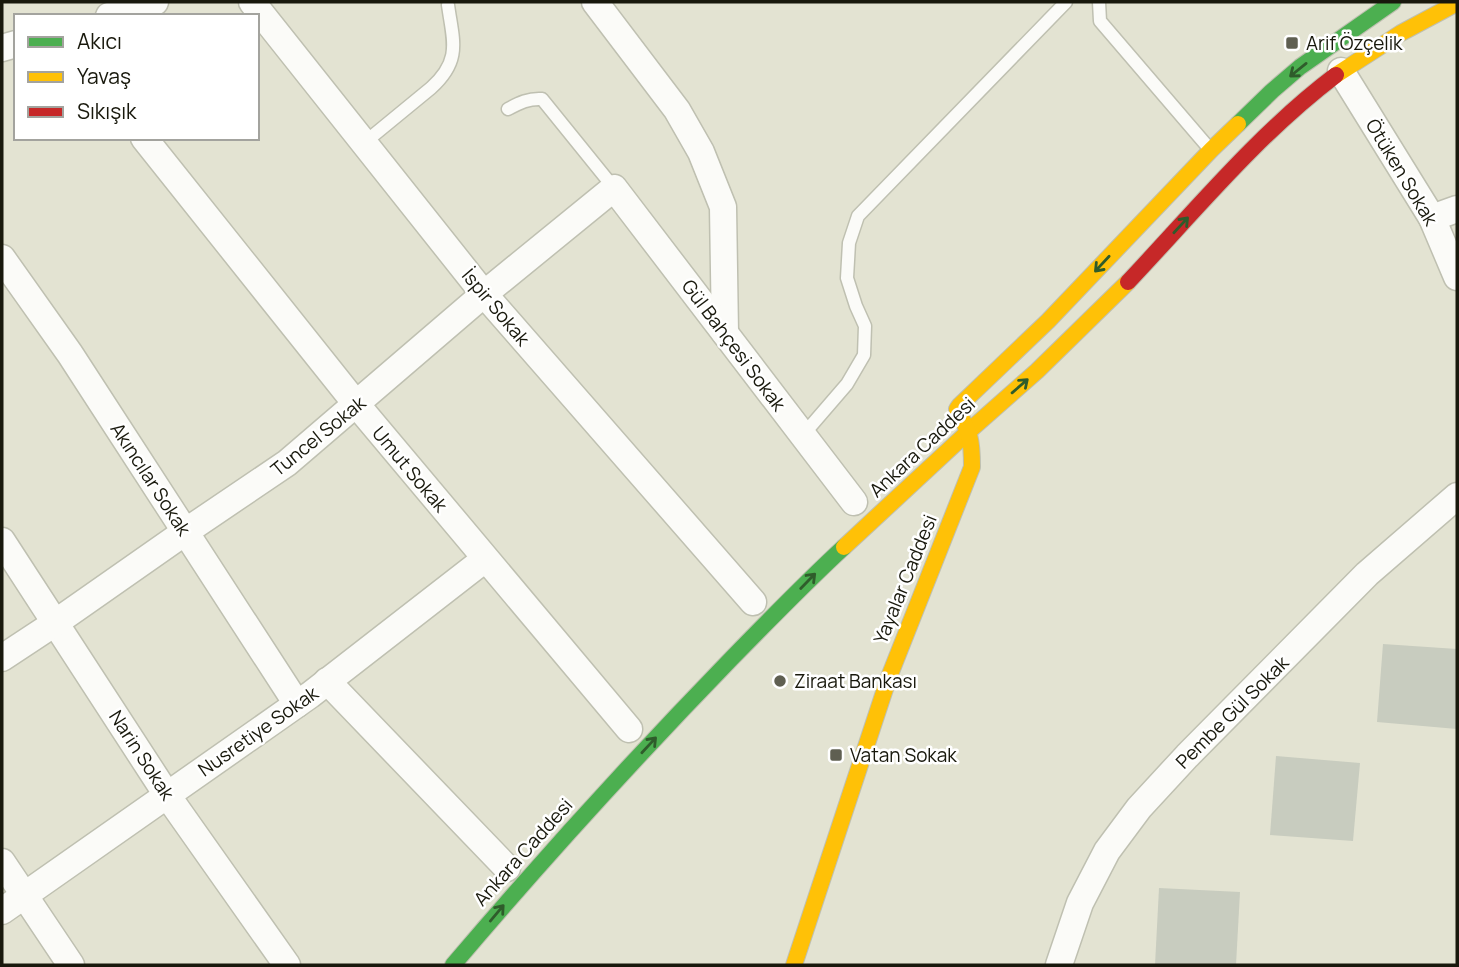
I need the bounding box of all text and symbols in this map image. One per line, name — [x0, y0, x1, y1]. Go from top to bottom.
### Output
legend — [14, 14, 259, 140]
text: Akıcı — [77, 27, 122, 55]
place label: Arif Özçelik — [1306, 30, 1403, 56]
marker: Arif Özçelik — [1284, 35, 1300, 51]
text: Yavaş — [77, 62, 131, 90]
one-way arrow — [1289, 62, 1307, 77]
text: Sıkışık — [77, 97, 137, 125]
street label: Ötüken Sokak — [1360, 114, 1444, 231]
one-way arrow — [1173, 217, 1190, 234]
one-way arrow — [1093, 255, 1110, 272]
street label: İspir Sokak — [456, 263, 536, 351]
street label: Gül Bahçesi Sokak — [676, 274, 792, 416]
one-way arrow — [1011, 378, 1029, 394]
street label: Tuncel Sokak — [265, 389, 371, 482]
street label: Ankara Caddesi — [863, 391, 981, 503]
street label: Akıncılar Sokak — [105, 417, 198, 541]
street label: Umut Sokak — [366, 421, 454, 518]
street label: Yayalar Caddesi — [867, 511, 943, 647]
one-way arrow — [799, 573, 816, 590]
street label: Pembe Gül Sokak — [1170, 649, 1295, 774]
place label: Ziraat Bankası — [794, 668, 917, 694]
marker: Ziraat Bankası — [772, 673, 788, 689]
street label: Nusretiye Sokak — [193, 680, 324, 782]
street label: Narin Sokak — [103, 705, 181, 805]
one-way arrow — [641, 737, 658, 754]
place label: Vatan Sokak — [850, 742, 957, 768]
marker: Vatan Sokak — [828, 747, 844, 763]
street label: Ankara Caddesi — [468, 793, 578, 911]
one-way arrow — [489, 905, 505, 923]

